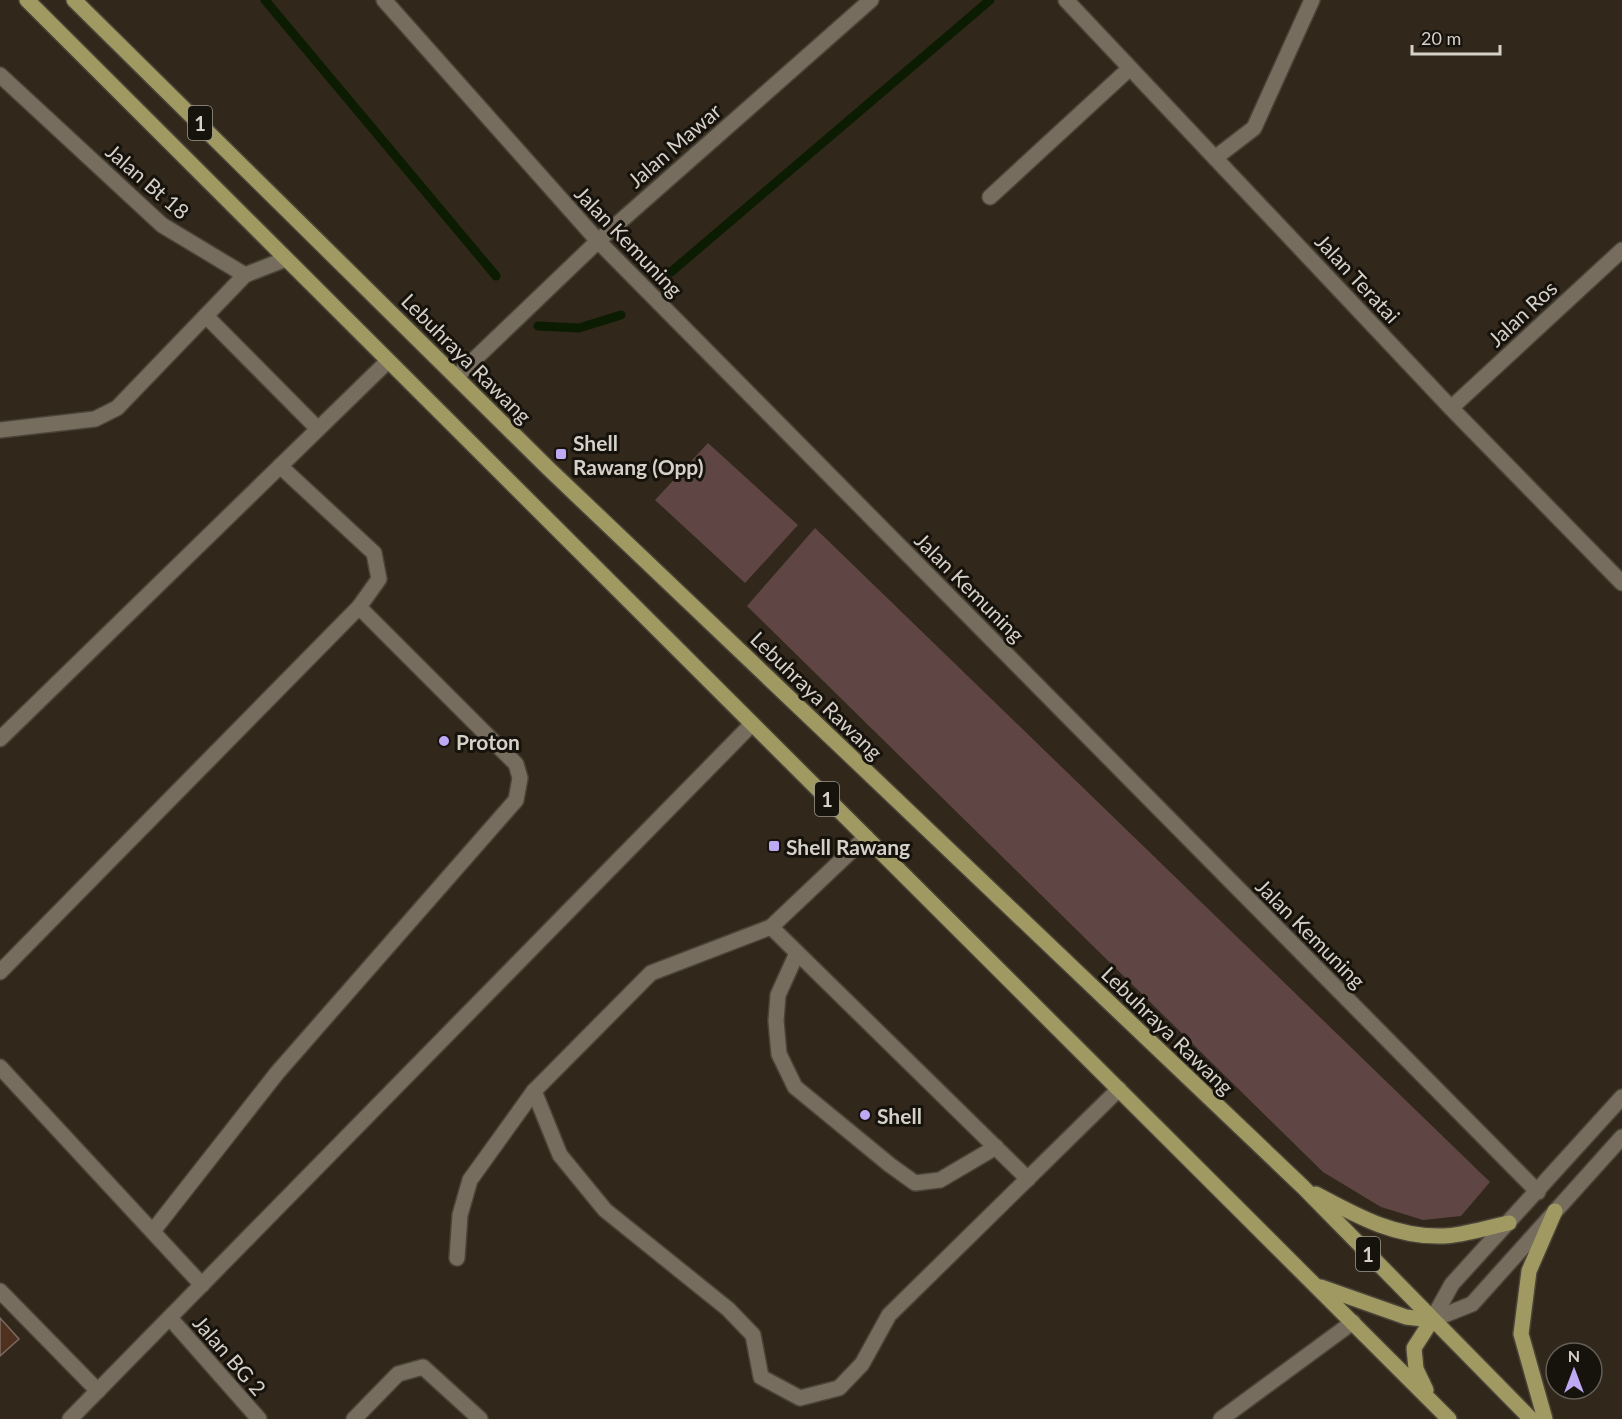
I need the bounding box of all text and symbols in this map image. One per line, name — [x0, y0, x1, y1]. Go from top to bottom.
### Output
scale bar — [1412, 18, 1500, 56]
text: 20 m — [1421, 27, 1461, 49]
street label: Jalan Mawar — [622, 97, 726, 192]
road number: 1 — [188, 106, 212, 140]
street label: Jalan Bt 18 — [101, 138, 195, 224]
street label: Jalan Kemuning — [570, 181, 688, 302]
street label: Jalan Teratai — [1311, 228, 1405, 328]
street label: Jalan Ros — [1482, 275, 1562, 351]
street label: Lebuhraya Rawang — [397, 288, 537, 428]
place label: Shell Rawang (Opp) — [573, 430, 703, 479]
marker: Shell Rawang (Opp) — [554, 447, 568, 461]
street label: Jalan Kemuning — [910, 527, 1030, 647]
street label: Lebuhraya Rawang — [746, 626, 888, 764]
place label: Proton — [456, 729, 520, 754]
marker: Proton — [437, 734, 451, 748]
road number: 1 — [815, 782, 839, 816]
place label: Shell Rawang — [786, 834, 910, 859]
marker: Shell Rawang — [767, 839, 781, 853]
street label: Jalan Kemuning — [1251, 873, 1371, 993]
street label: Lebuhraya Rawang — [1097, 961, 1239, 1099]
place label: Shell — [877, 1103, 922, 1128]
marker: Shell — [858, 1108, 872, 1122]
road number: 1 — [1356, 1237, 1380, 1271]
street label: Jalan BG 2 — [188, 1310, 272, 1400]
north arrow — [1544, 1341, 1604, 1401]
text: N — [1568, 1346, 1580, 1365]

